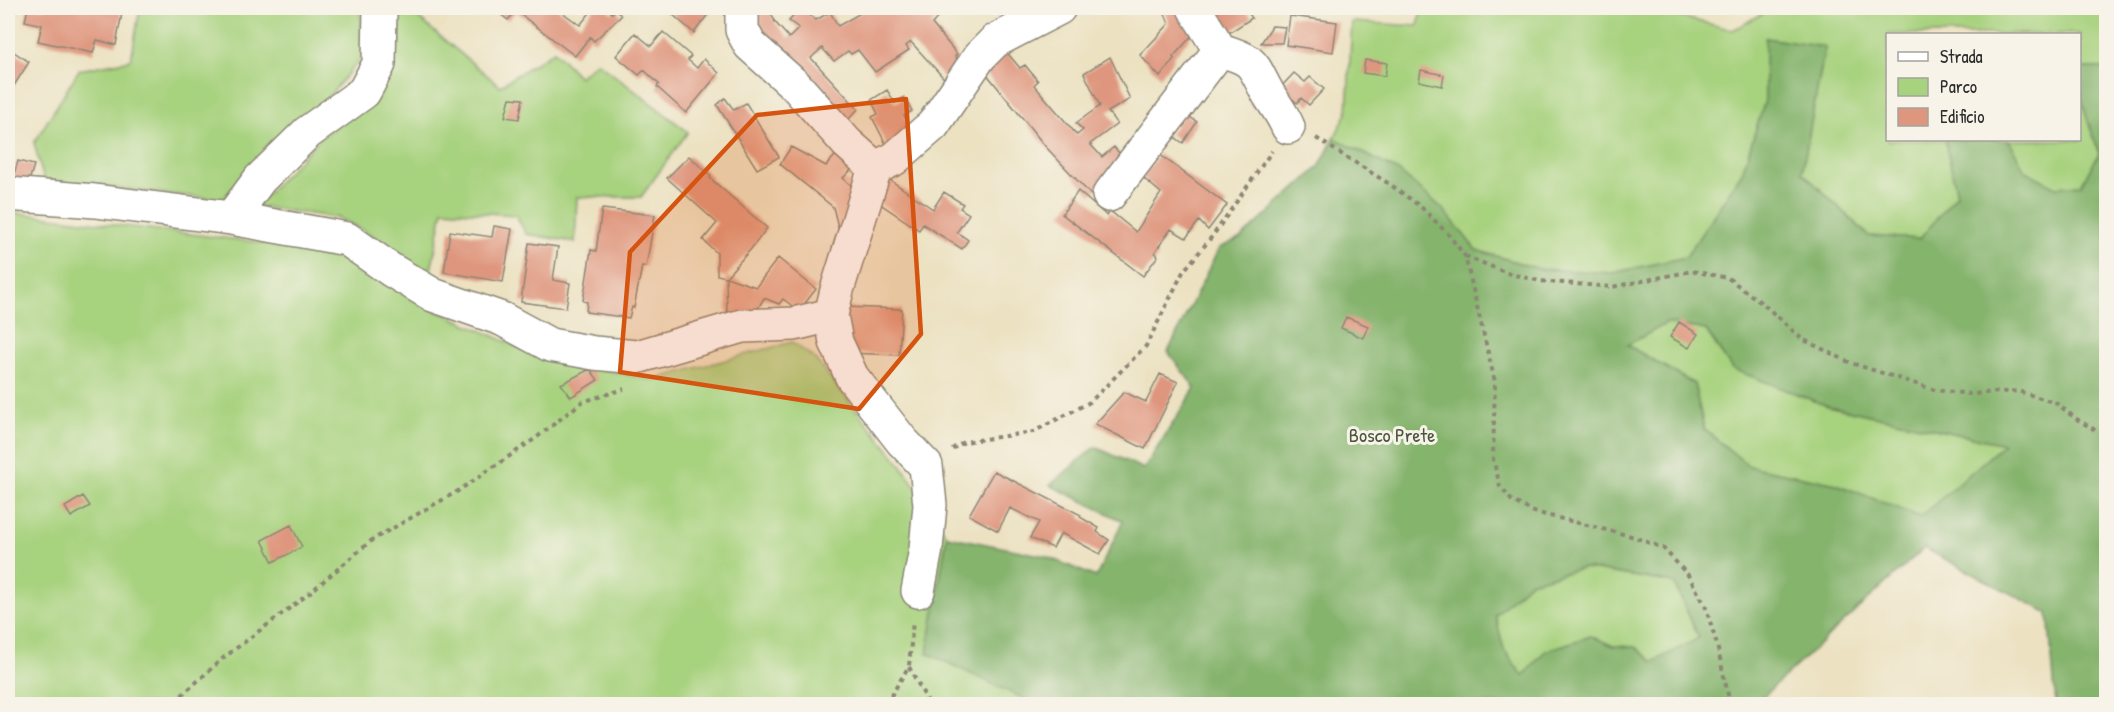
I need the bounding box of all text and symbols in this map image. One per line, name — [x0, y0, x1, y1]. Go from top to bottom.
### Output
legend — [1886, 33, 2081, 141]
text: Strada — [1940, 44, 1983, 69]
text: Parco — [1940, 74, 1977, 99]
text: Edificio — [1940, 104, 1984, 129]
park label: Bosco Prete — [1349, 421, 1435, 448]

